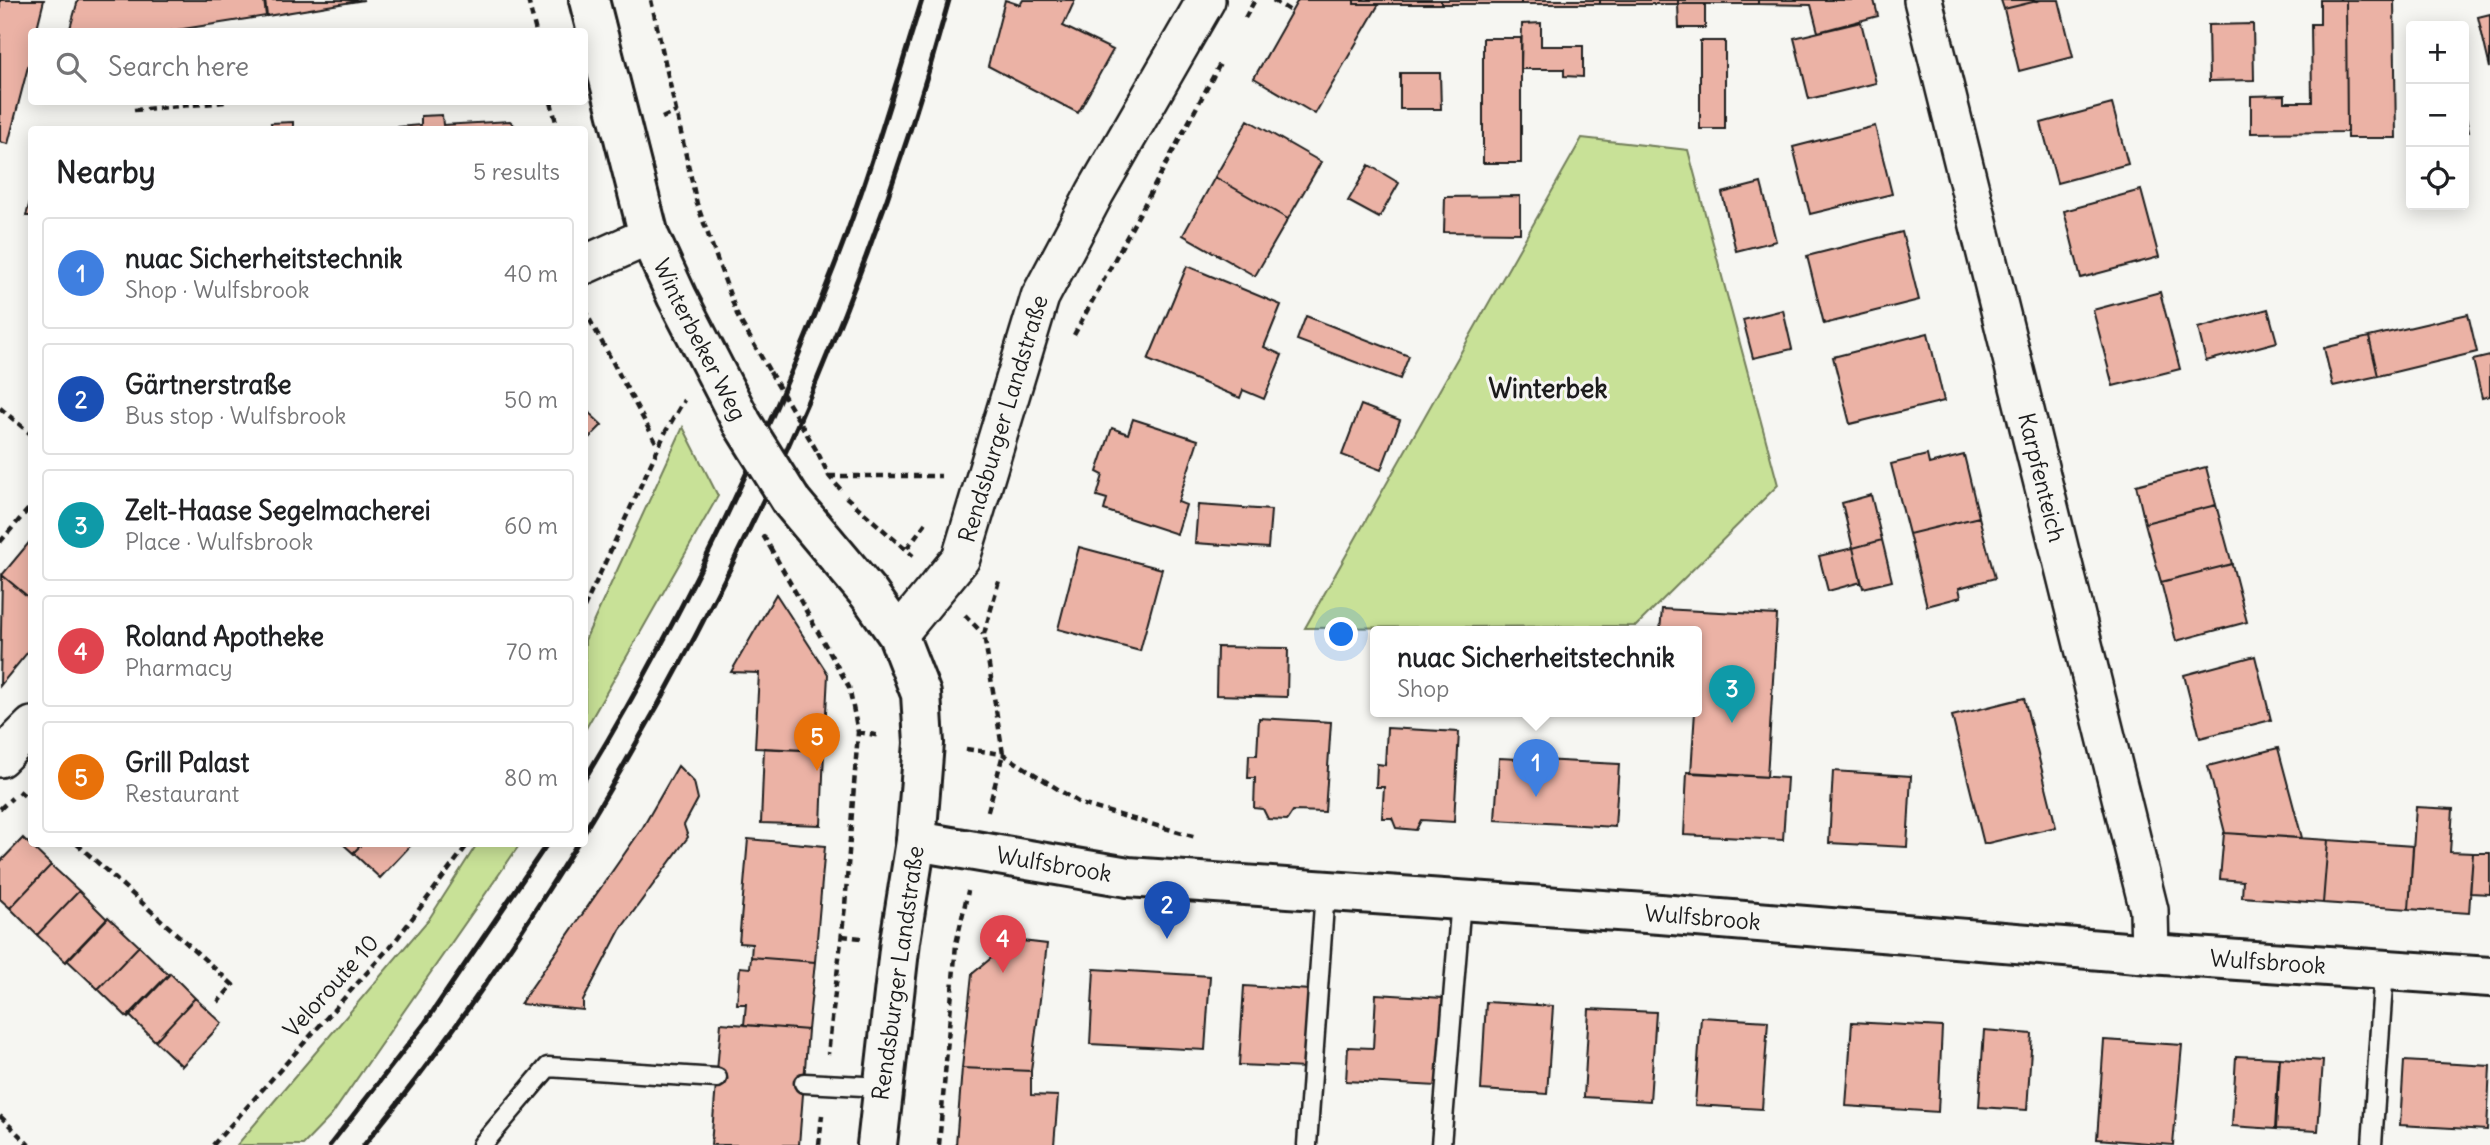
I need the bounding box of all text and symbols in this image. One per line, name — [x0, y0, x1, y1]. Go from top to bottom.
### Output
map controls — [2406, 21, 2469, 210]
button: + — [2406, 21, 2469, 84]
search box — [28, 28, 588, 105]
icon: search — [52, 48, 90, 86]
text: Search here — [108, 50, 249, 83]
button: − — [2406, 84, 2469, 147]
button: locate — [2406, 147, 2469, 210]
text: Nearby — [56, 153, 156, 191]
text: 5 results — [473, 157, 560, 186]
text: nuac Sicherheitstechnik — [125, 242, 403, 275]
street label: Winterbeker Weg — [647, 254, 753, 425]
text: 1 — [76, 259, 86, 288]
text: 40 m — [504, 259, 558, 288]
text: Shop · Wulfsbrook — [125, 275, 310, 304]
street label: Rendsburger Landstraße — [952, 291, 1054, 546]
text: Gärtnerstraße — [125, 368, 292, 401]
district label: Winterbek — [1488, 372, 1608, 405]
text: 2 — [75, 385, 87, 414]
text: 50 m — [504, 385, 558, 414]
text: Bus stop · Wulfsbrook — [125, 401, 346, 430]
street label: Karpfenteich — [2012, 410, 2072, 545]
text: Zelt-Haase Segelmacherei — [125, 494, 431, 527]
text: 3 — [74, 511, 88, 540]
text: 60 m — [504, 511, 558, 540]
text: Place · Wulfsbrook — [125, 527, 313, 556]
your location — [1324, 617, 1358, 651]
text: Roland Apotheke — [125, 620, 324, 653]
popup — [1370, 626, 1702, 717]
text: 4 — [74, 637, 88, 666]
text: 70 m — [506, 637, 558, 666]
text: nuac Sicherheitstechnik — [1397, 641, 1675, 674]
text: Pharmacy — [125, 653, 233, 682]
pin: 3 — [1709, 665, 1755, 723]
text: Shop — [1397, 674, 1449, 703]
pin: 5 — [794, 713, 840, 771]
pin: 1 — [1513, 739, 1559, 797]
text: Grill Palast — [125, 746, 249, 779]
text: 5 — [74, 763, 88, 792]
text: 80 m — [504, 763, 558, 792]
text: Restaurant — [125, 779, 239, 808]
street label: Wulfsbrook — [994, 840, 1114, 888]
street label: Rendsburger Landstraße — [865, 844, 930, 1102]
pin: 2 — [1144, 881, 1190, 939]
street label: Wulfsbrook — [1644, 898, 1762, 936]
pin: 4 — [980, 915, 1026, 973]
street label: Veloroute 10 — [277, 928, 385, 1043]
street label: Wulfsbrook — [2209, 943, 2327, 980]

